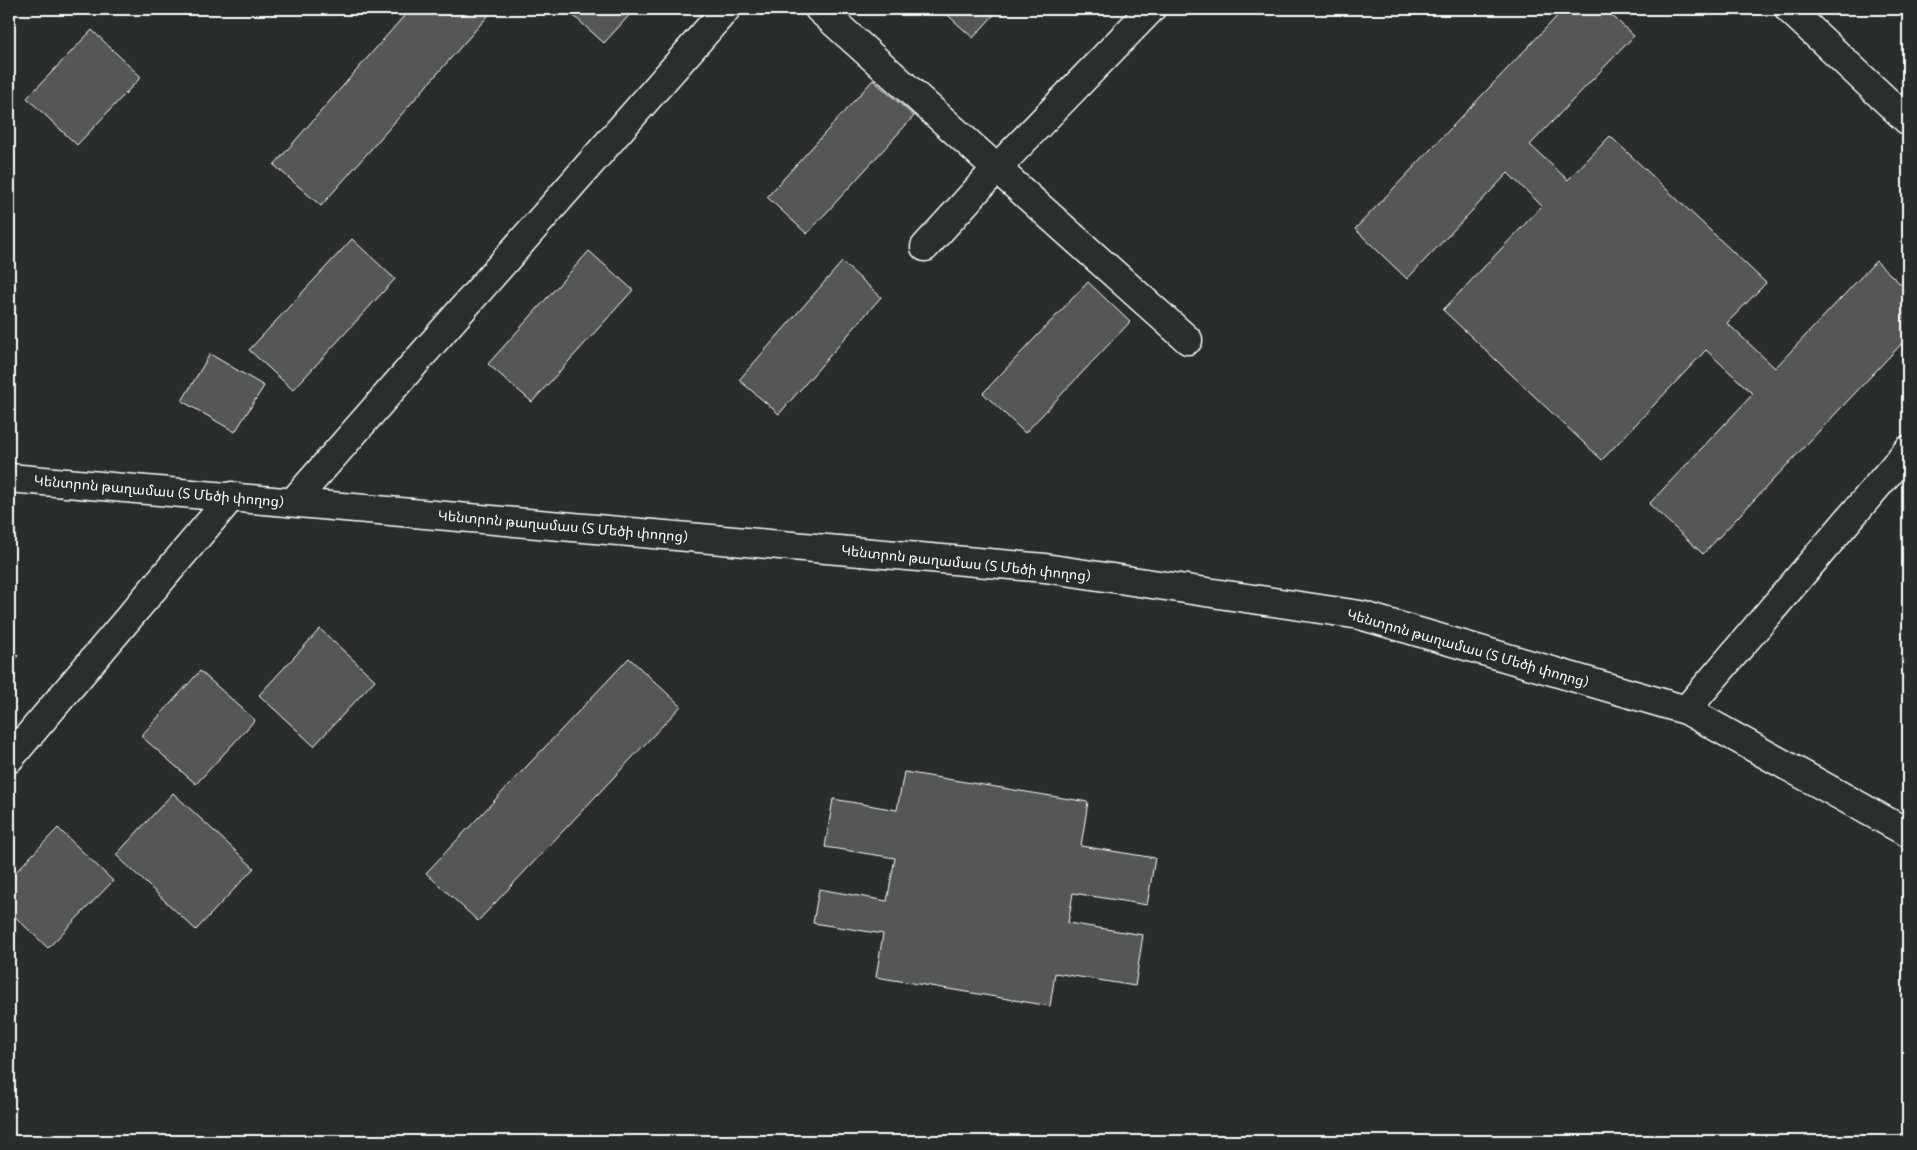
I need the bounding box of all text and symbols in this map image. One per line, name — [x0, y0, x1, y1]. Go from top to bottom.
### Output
street label: Կենտրոն թաղամաս (Տ Մեծի փողոց) — [33, 470, 285, 511]
street label: Կենտրոն թաղամաս (Տ Մեծի փողոց) — [437, 505, 689, 546]
street label: Կենտրոն թաղամաս (Տ Մեծի փողոց) — [840, 540, 1092, 585]
street label: Կենտրոն թաղամաս (Տ Մեծի փողոց) — [1345, 604, 1591, 691]

